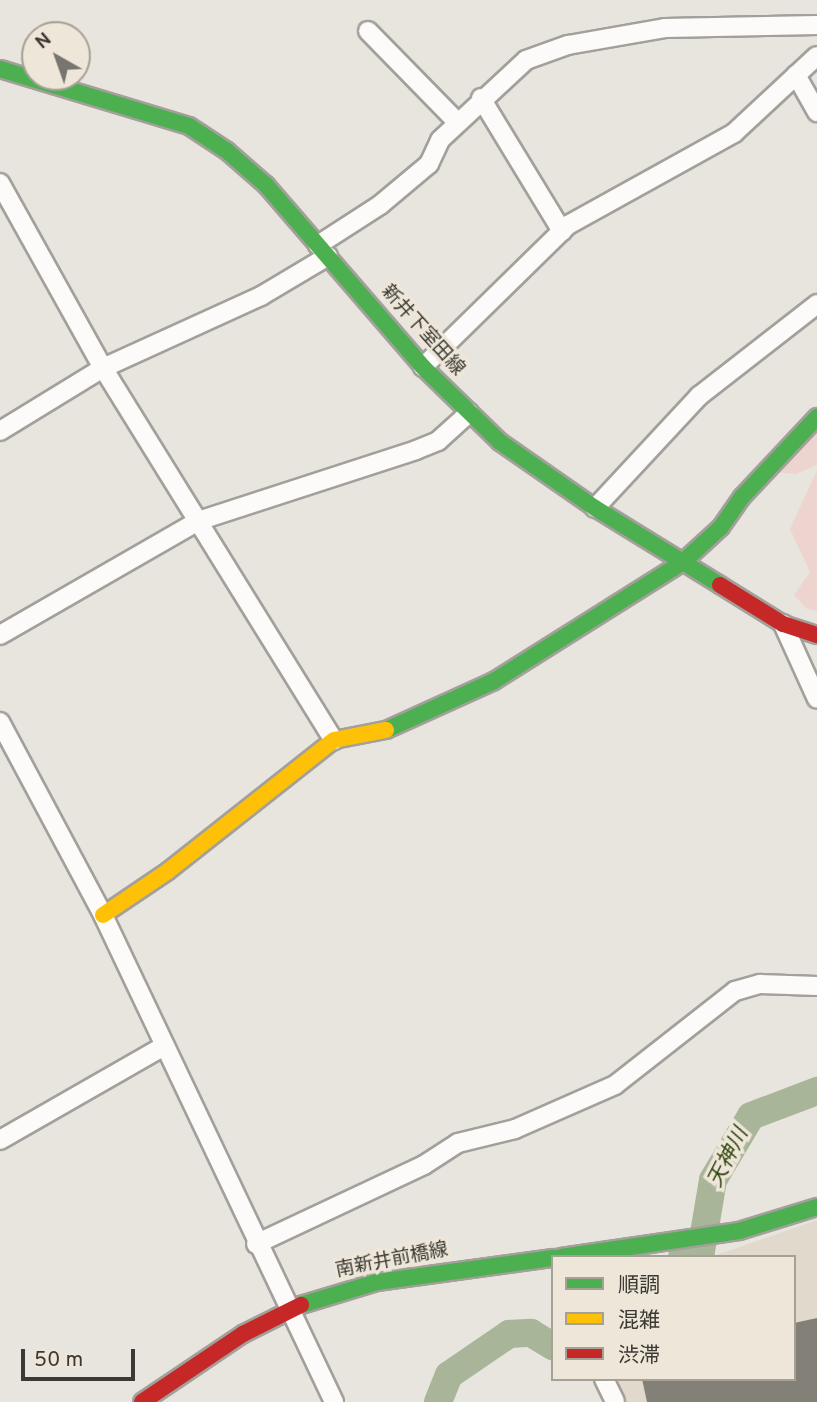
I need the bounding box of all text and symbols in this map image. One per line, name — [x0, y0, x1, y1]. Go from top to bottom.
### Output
north arrow — [21, 21, 91, 91]
text: N — [31, 28, 57, 55]
street label: 新井下室田線 — [375, 281, 469, 381]
water label: 天神川 — [703, 1124, 755, 1192]
street label: 南新井前橋線 — [334, 1239, 450, 1283]
legend — [551, 1255, 796, 1381]
text: 順調 — [618, 1273, 660, 1300]
text: 混雑 — [618, 1308, 660, 1335]
scale bar — [24, 1336, 138, 1380]
text: 渋滞 — [618, 1343, 660, 1370]
text: 50 m — [34, 1347, 83, 1374]

